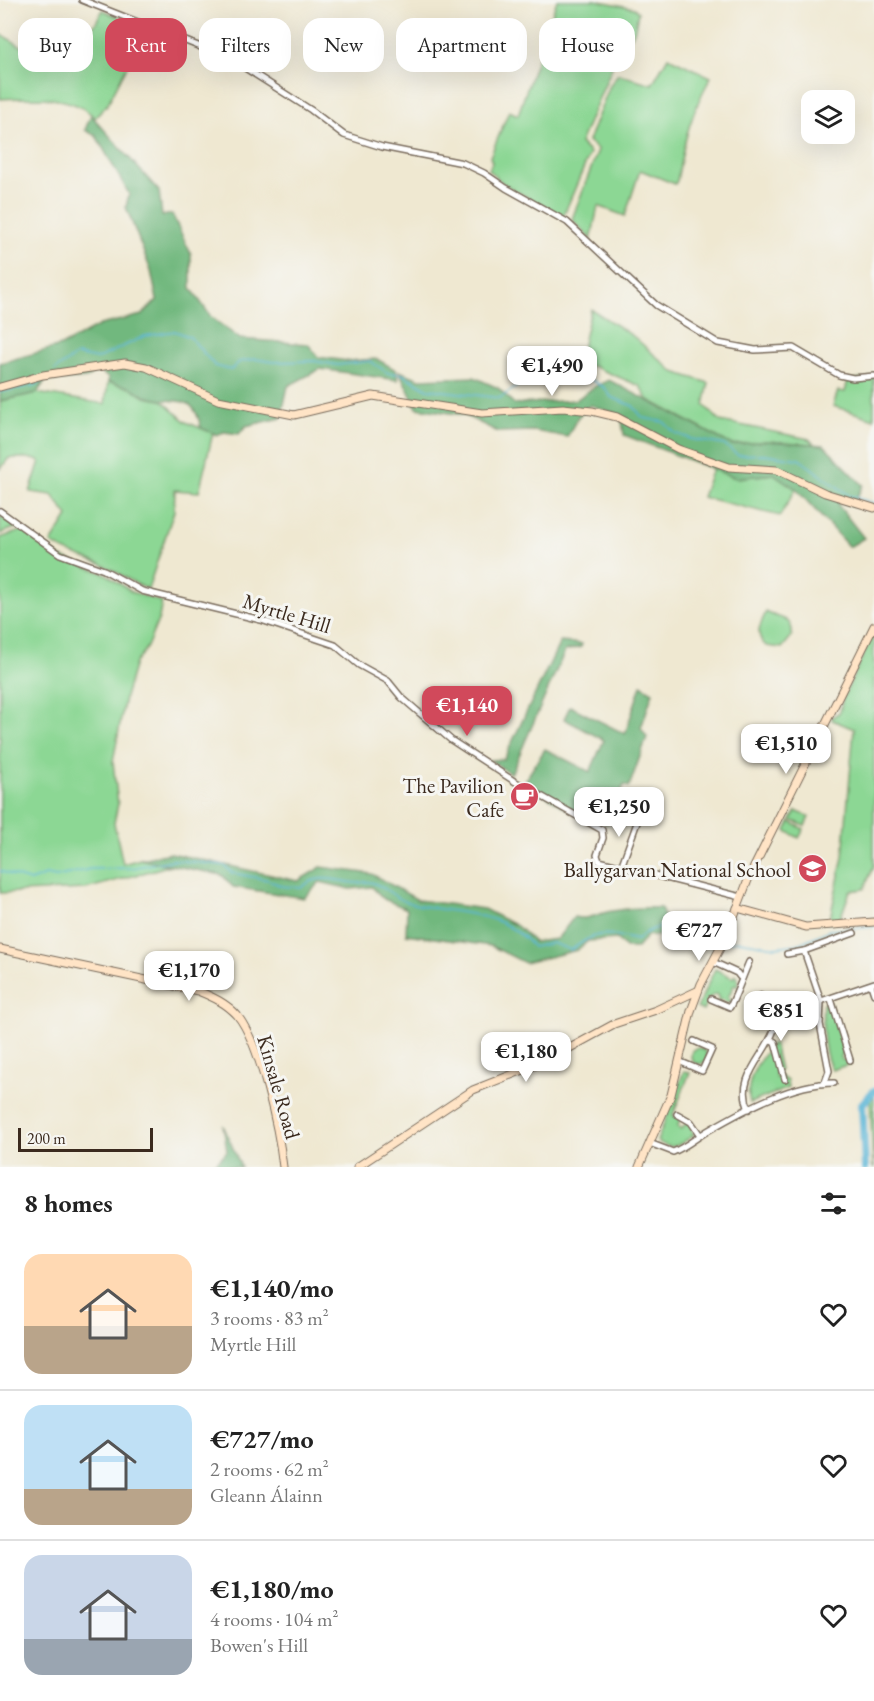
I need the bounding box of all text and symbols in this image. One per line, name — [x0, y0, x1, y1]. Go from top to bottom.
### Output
chip: Buy — [18, 18, 93, 72]
chip: Rent — [105, 18, 187, 72]
chip: Filters — [199, 18, 291, 72]
chip: New — [303, 18, 384, 72]
chip: Apartment — [396, 18, 527, 72]
chip: House — [539, 18, 635, 72]
map controls — [801, 90, 855, 144]
button: layers — [801, 90, 855, 144]
pin: €1,490 — [503, 346, 601, 397]
text: €1,490 — [521, 352, 583, 378]
street label: Myrtle Hill — [240, 587, 334, 639]
pin: €1,140 — [418, 686, 516, 737]
text: €1,140 — [436, 692, 498, 718]
pin: €1,510 — [737, 724, 835, 775]
text: €1,510 — [755, 730, 817, 756]
place label: The Pavilion Cafe — [402, 772, 504, 823]
cafe icon: The Pavilion Cafe — [509, 781, 541, 813]
pin: €1,250 — [570, 787, 668, 838]
text: €1,250 — [588, 793, 650, 819]
school or university icon: Ballygarvan National School — [796, 853, 828, 885]
place label: Ballygarvan National School — [563, 856, 791, 883]
pin: €727 — [663, 911, 735, 962]
text: €727 — [676, 917, 722, 943]
pin: €1,170 — [140, 951, 238, 1002]
text: €1,170 — [158, 957, 220, 983]
pin: €851 — [745, 991, 817, 1042]
text: €851 — [758, 997, 804, 1023]
street label: Kinsale Road — [251, 1032, 307, 1143]
pin: €1,180 — [477, 1032, 575, 1083]
text: €1,180 — [495, 1038, 557, 1064]
scale bar — [18, 1125, 153, 1152]
text: 200 m — [27, 1128, 66, 1149]
text: 8 homes — [24, 1186, 113, 1220]
icon: filters — [817, 1187, 850, 1220]
text: €1,140/mo — [210, 1271, 334, 1305]
icon: home — [72, 1278, 144, 1350]
icon: heart — [817, 1298, 850, 1331]
text: 3 rooms · 83 m² — [210, 1305, 329, 1331]
text: Myrtle Hill — [210, 1331, 296, 1357]
text: €727/mo — [210, 1422, 313, 1456]
icon: home — [72, 1429, 144, 1501]
icon: heart — [817, 1449, 850, 1482]
text: 2 rooms · 62 m² — [210, 1456, 329, 1482]
text: Gleann Álainn — [210, 1482, 323, 1508]
text: €1,180/mo — [210, 1572, 334, 1606]
icon: home — [72, 1579, 144, 1651]
icon: heart — [817, 1599, 850, 1632]
text: 4 rooms · 104 m² — [210, 1606, 338, 1632]
text: Bowen's Hill — [210, 1632, 308, 1658]

